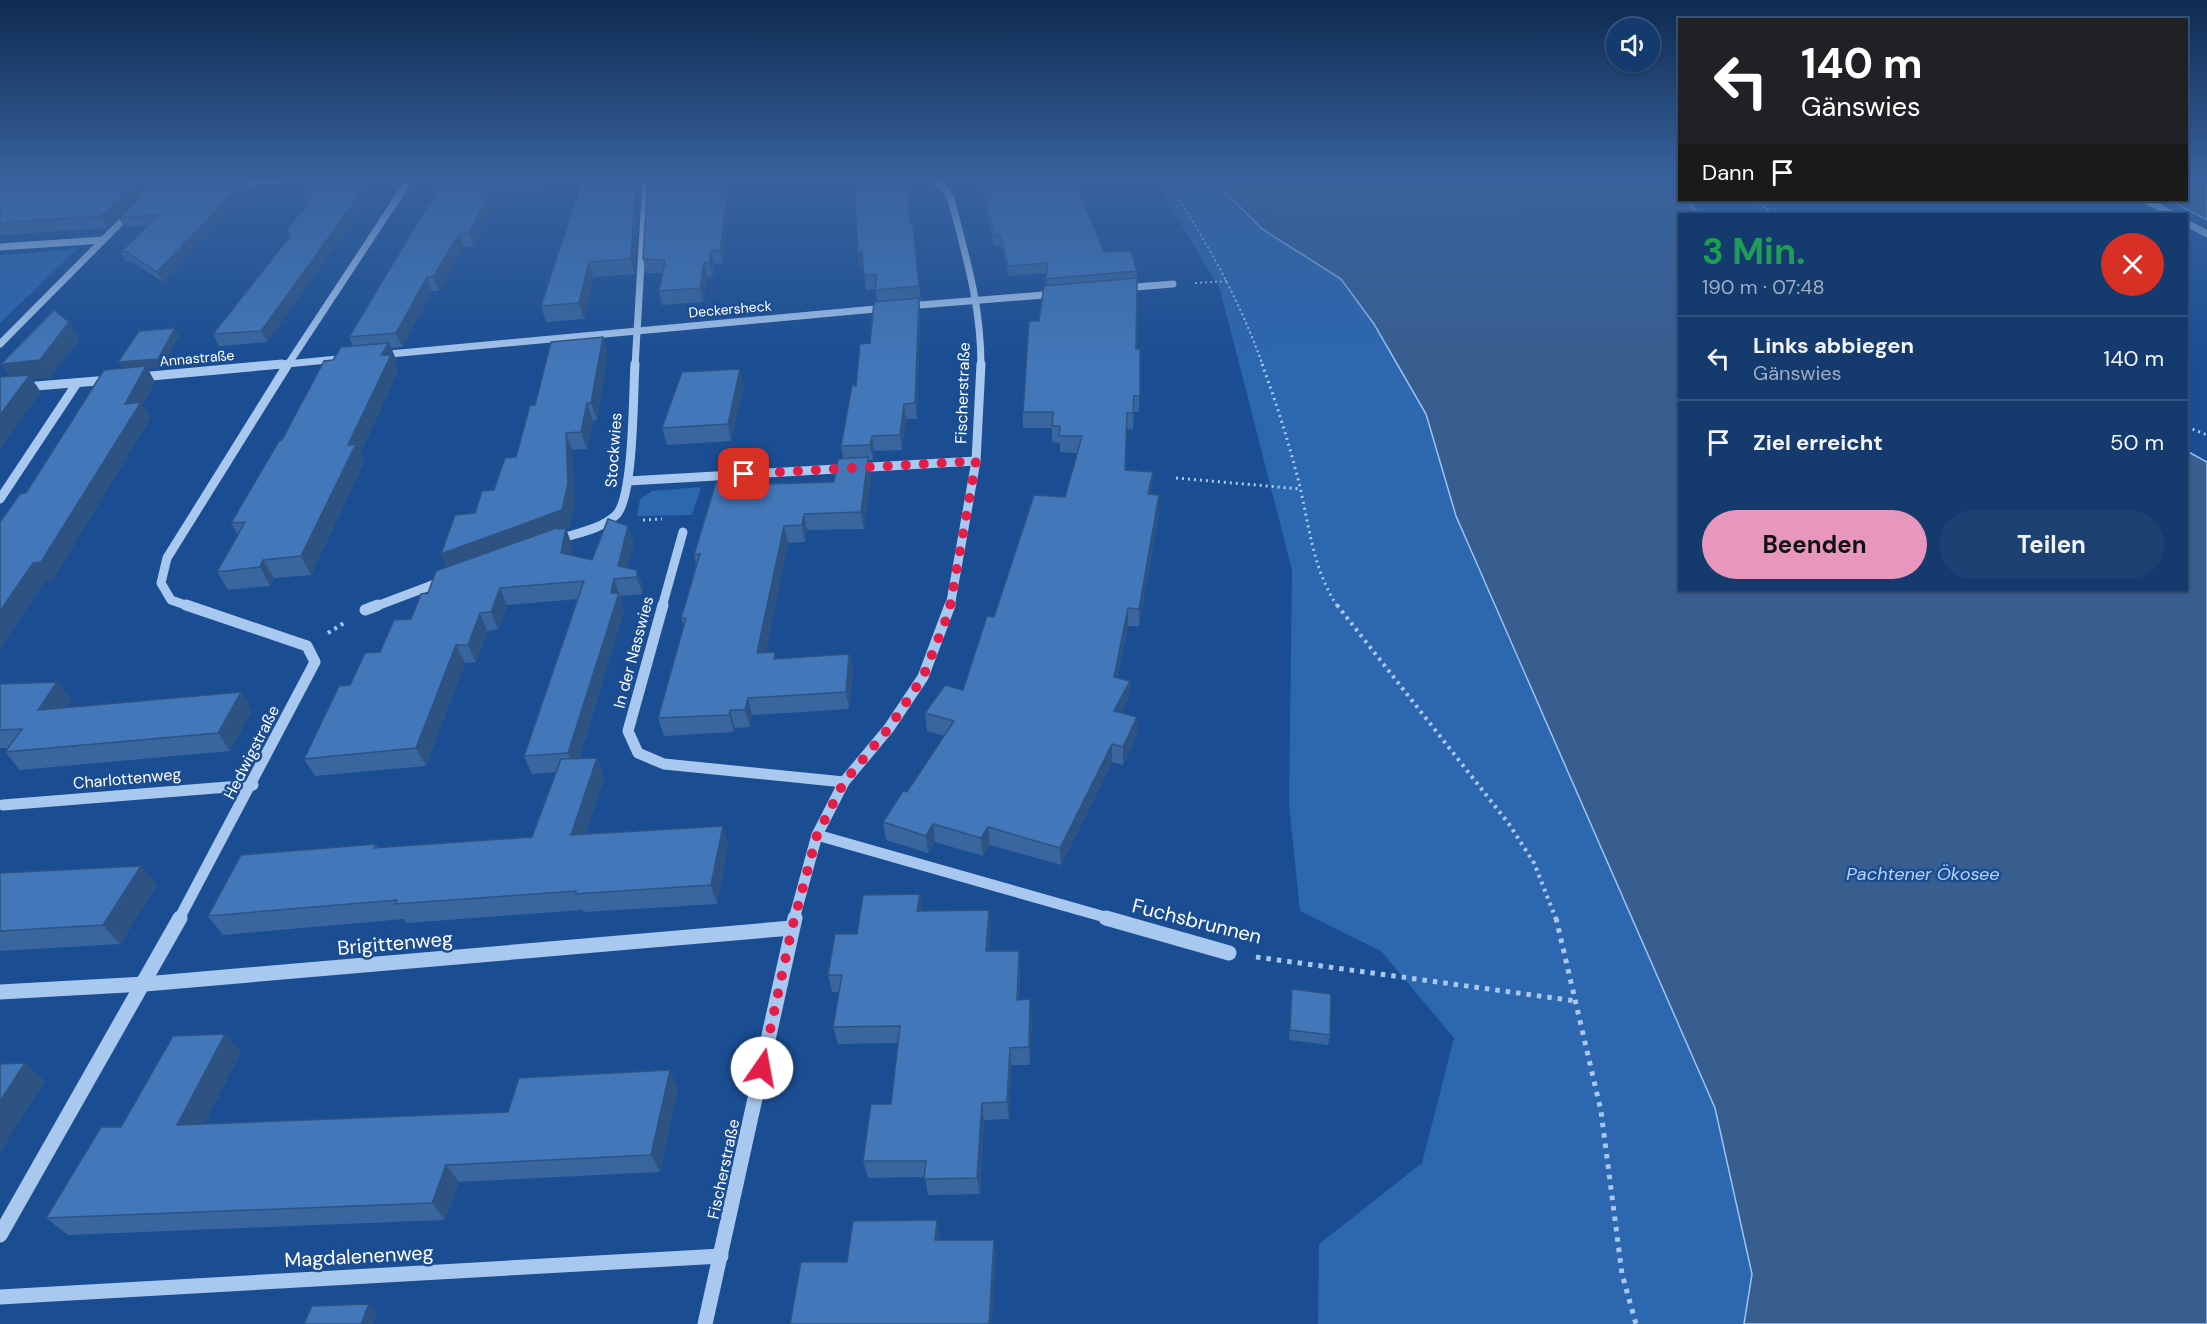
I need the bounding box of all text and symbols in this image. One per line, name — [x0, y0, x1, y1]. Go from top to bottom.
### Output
map controls — [1606, 18, 1660, 72]
button: sound — [1606, 18, 1660, 72]
text: 140 m — [1801, 36, 1923, 91]
icon: left — [1702, 42, 1780, 120]
text: Gänswies — [1801, 89, 1921, 124]
icon: arrive — [1766, 156, 1799, 189]
text: Dann — [1702, 158, 1754, 187]
text: 3 Min. — [1702, 228, 1805, 275]
button: close — [2101, 233, 2164, 296]
text: 190 m · 07:48 — [1702, 274, 1825, 300]
street label: Deckersheck — [688, 296, 772, 322]
text: Links abbiegen — [1753, 331, 1914, 360]
street label: Fischerstraße — [950, 342, 975, 444]
icon: left — [1702, 342, 1735, 375]
text: 140 m — [2103, 344, 2164, 373]
street label: Annastraße — [159, 346, 235, 370]
text: Gänswies — [1753, 360, 1842, 386]
street label: Stockwies — [600, 412, 627, 488]
icon: arrive — [1702, 426, 1735, 459]
text: Ziel erreicht — [1753, 428, 1883, 457]
text: 50 m — [2110, 428, 2164, 457]
pin — [718, 448, 769, 499]
icon: arrive — [727, 457, 760, 490]
button: Beenden — [1702, 510, 1927, 579]
button: Teilen — [1939, 510, 2164, 579]
street label: In der Nasswies — [608, 594, 659, 710]
street label: Hedwigstraße — [219, 702, 284, 803]
street label: Charlottenweg — [72, 763, 182, 794]
water label: Pachtener Ökosee — [1846, 862, 2000, 886]
street label: Fuchsbrunnen — [1130, 892, 1264, 950]
street label: Brigittenweg — [336, 925, 454, 961]
position arrow — [730, 1036, 794, 1100]
street label: Fischerstraße — [703, 1117, 744, 1221]
street label: Magdalenenweg — [284, 1239, 434, 1273]

